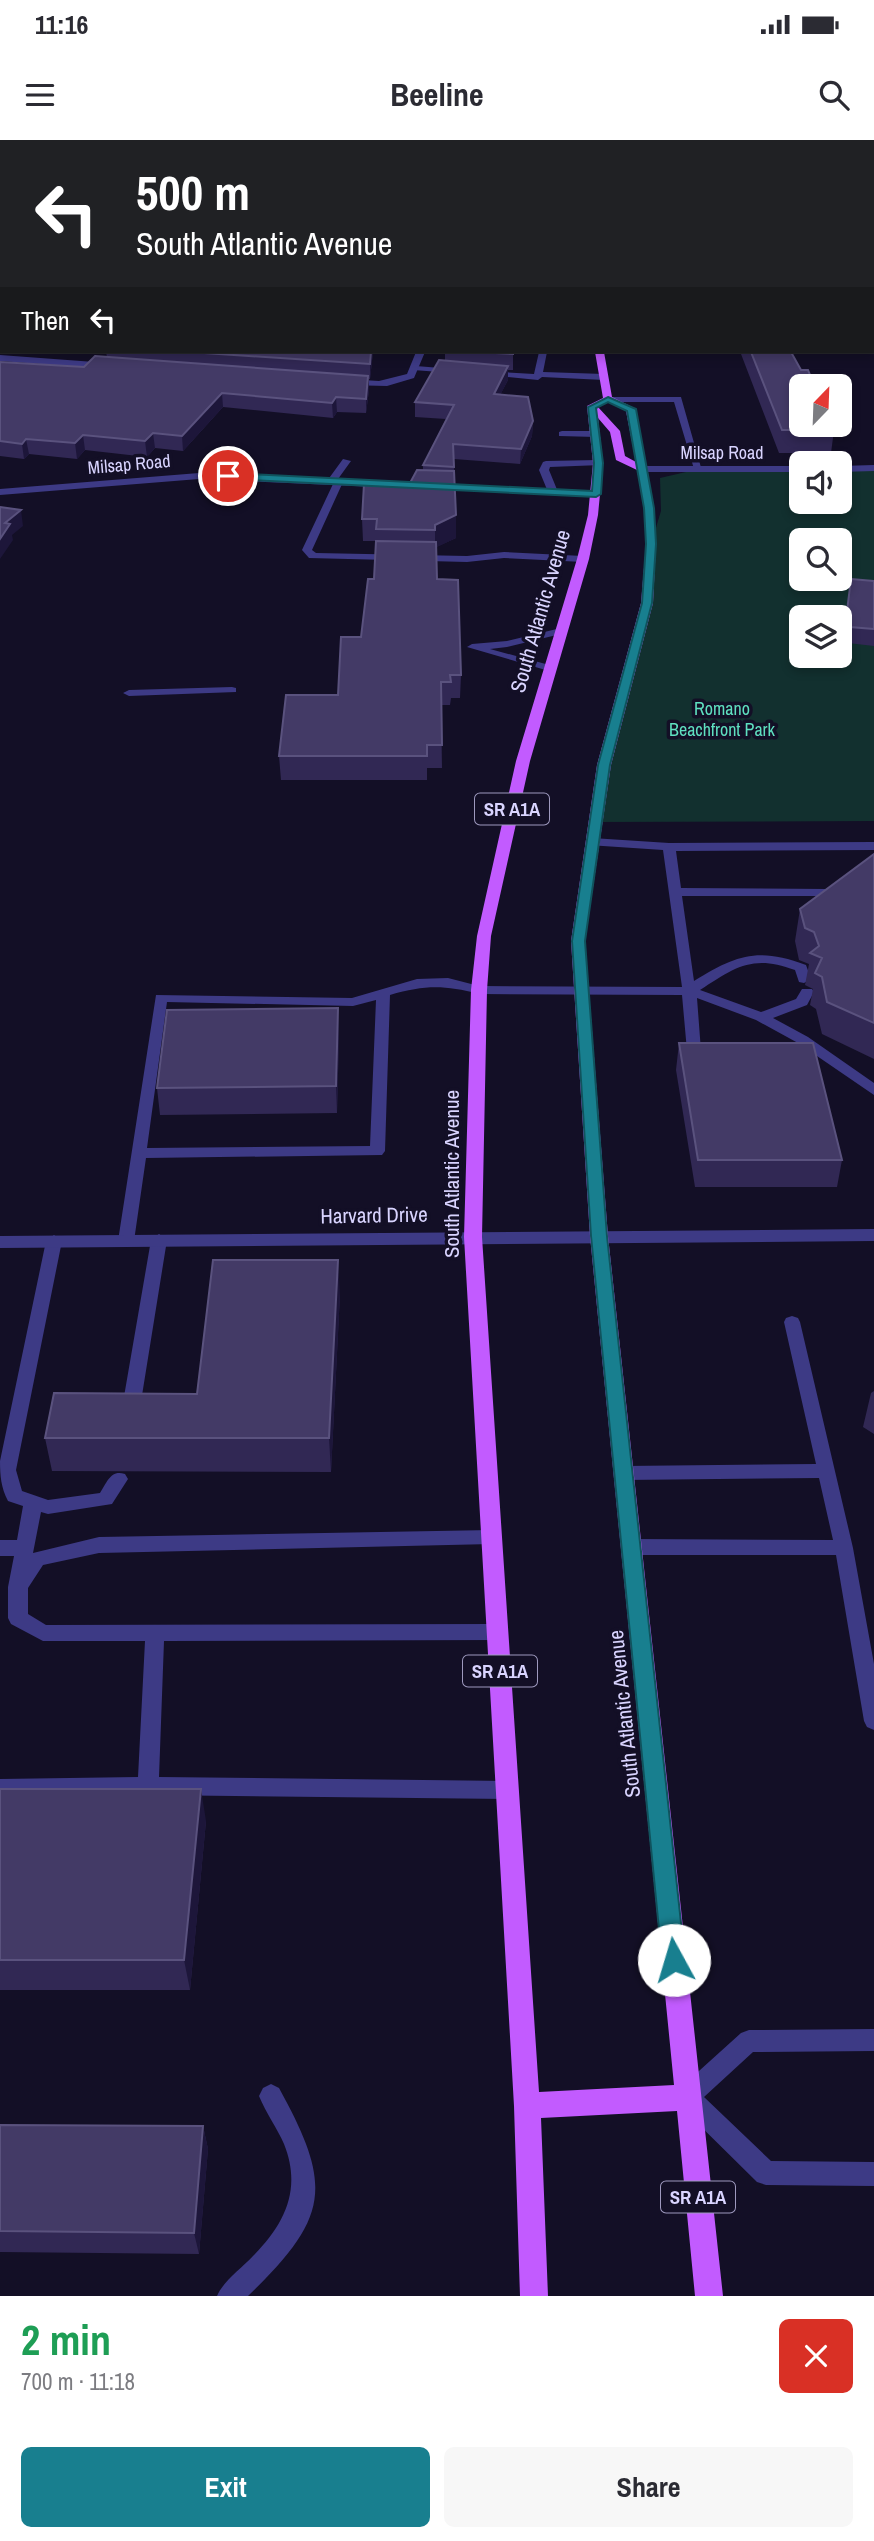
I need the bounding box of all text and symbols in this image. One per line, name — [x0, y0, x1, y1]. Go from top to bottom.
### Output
text: 11:16 — [35, 7, 88, 42]
text: Beeline — [390, 73, 484, 116]
icon: menu — [21, 76, 59, 114]
icon: search — [815, 76, 853, 114]
text: 500 m — [136, 159, 250, 225]
icon: left — [21, 168, 112, 259]
text: South Atlantic Avenue — [136, 222, 392, 265]
icon: left — [84, 301, 122, 339]
text: Then — [21, 303, 70, 338]
north arrow — [789, 374, 852, 438]
map controls — [789, 374, 852, 668]
street label: Milsap Road — [681, 440, 763, 465]
pin — [198, 446, 258, 506]
street label: Milsap Road — [87, 448, 171, 480]
button: sound — [789, 451, 852, 514]
icon: arrive — [209, 457, 247, 495]
street label: South Atlantic Avenue — [503, 526, 577, 696]
button: search — [789, 528, 852, 591]
button: layers — [789, 605, 852, 668]
park label: Romano Beachfront Park — [669, 696, 776, 742]
road number: SR A1A — [475, 794, 549, 824]
street label: South Atlantic Avenue — [437, 1090, 466, 1258]
street label: Harvard Drive — [320, 1200, 428, 1230]
street label: South Atlantic Avenue — [601, 1629, 647, 1799]
road number: SR A1A — [463, 1656, 537, 1686]
position arrow — [637, 1923, 711, 1997]
road number: SR A1A — [661, 2181, 735, 2212]
text: 2 min — [21, 2312, 111, 2368]
button: close — [779, 2319, 853, 2393]
text: 700 m · 11:18 — [21, 2366, 135, 2397]
button: Exit — [21, 2447, 430, 2527]
button: Share — [444, 2447, 853, 2527]

